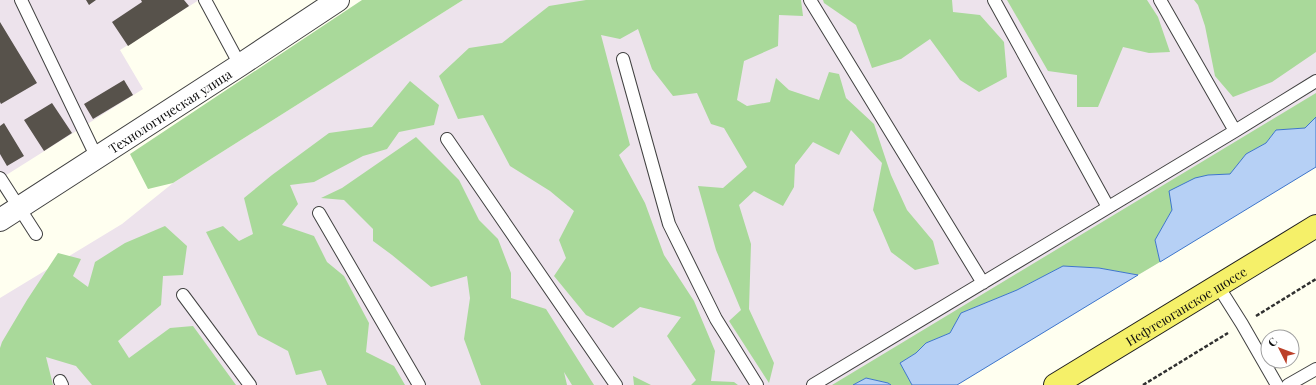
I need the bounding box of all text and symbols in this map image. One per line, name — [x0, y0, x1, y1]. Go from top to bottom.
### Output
street label: Технологическая улица — [105, 64, 235, 156]
street label: Нефтеюганское шоссе — [1122, 262, 1250, 349]
north arrow — [1260, 329, 1300, 369]
text: С — [1264, 334, 1281, 350]

